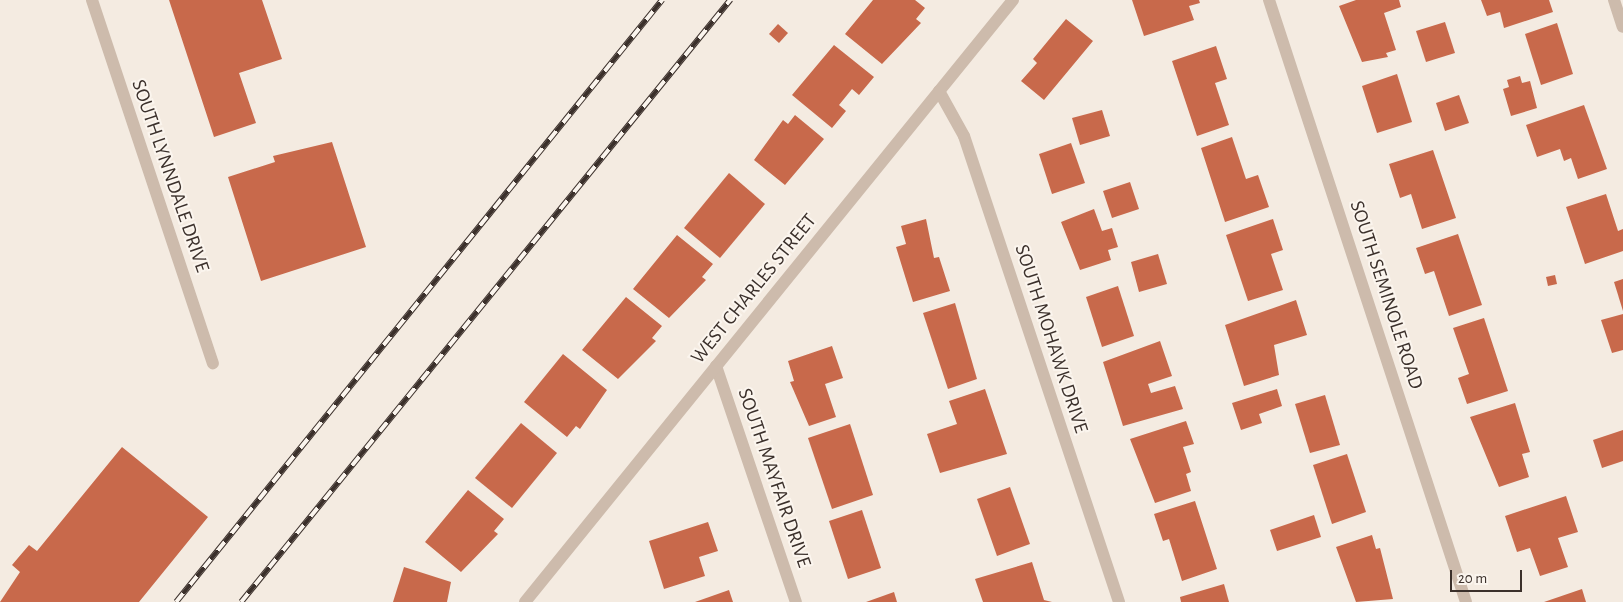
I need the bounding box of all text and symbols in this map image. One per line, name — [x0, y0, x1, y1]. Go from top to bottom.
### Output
street label: SOUTH LYNNDALE DRIVE — [126, 77, 214, 275]
street label: SOUTH SEMINOLE ROAD — [1344, 198, 1428, 392]
street label: WEST CHARLES STREET — [686, 209, 822, 369]
street label: SOUTH MOHAWK DRIVE — [1009, 242, 1093, 436]
street label: SOUTH MAYFAIR DRIVE — [732, 385, 816, 571]
scale bar — [1453, 560, 1526, 592]
text: 20 m — [1458, 571, 1487, 586]

